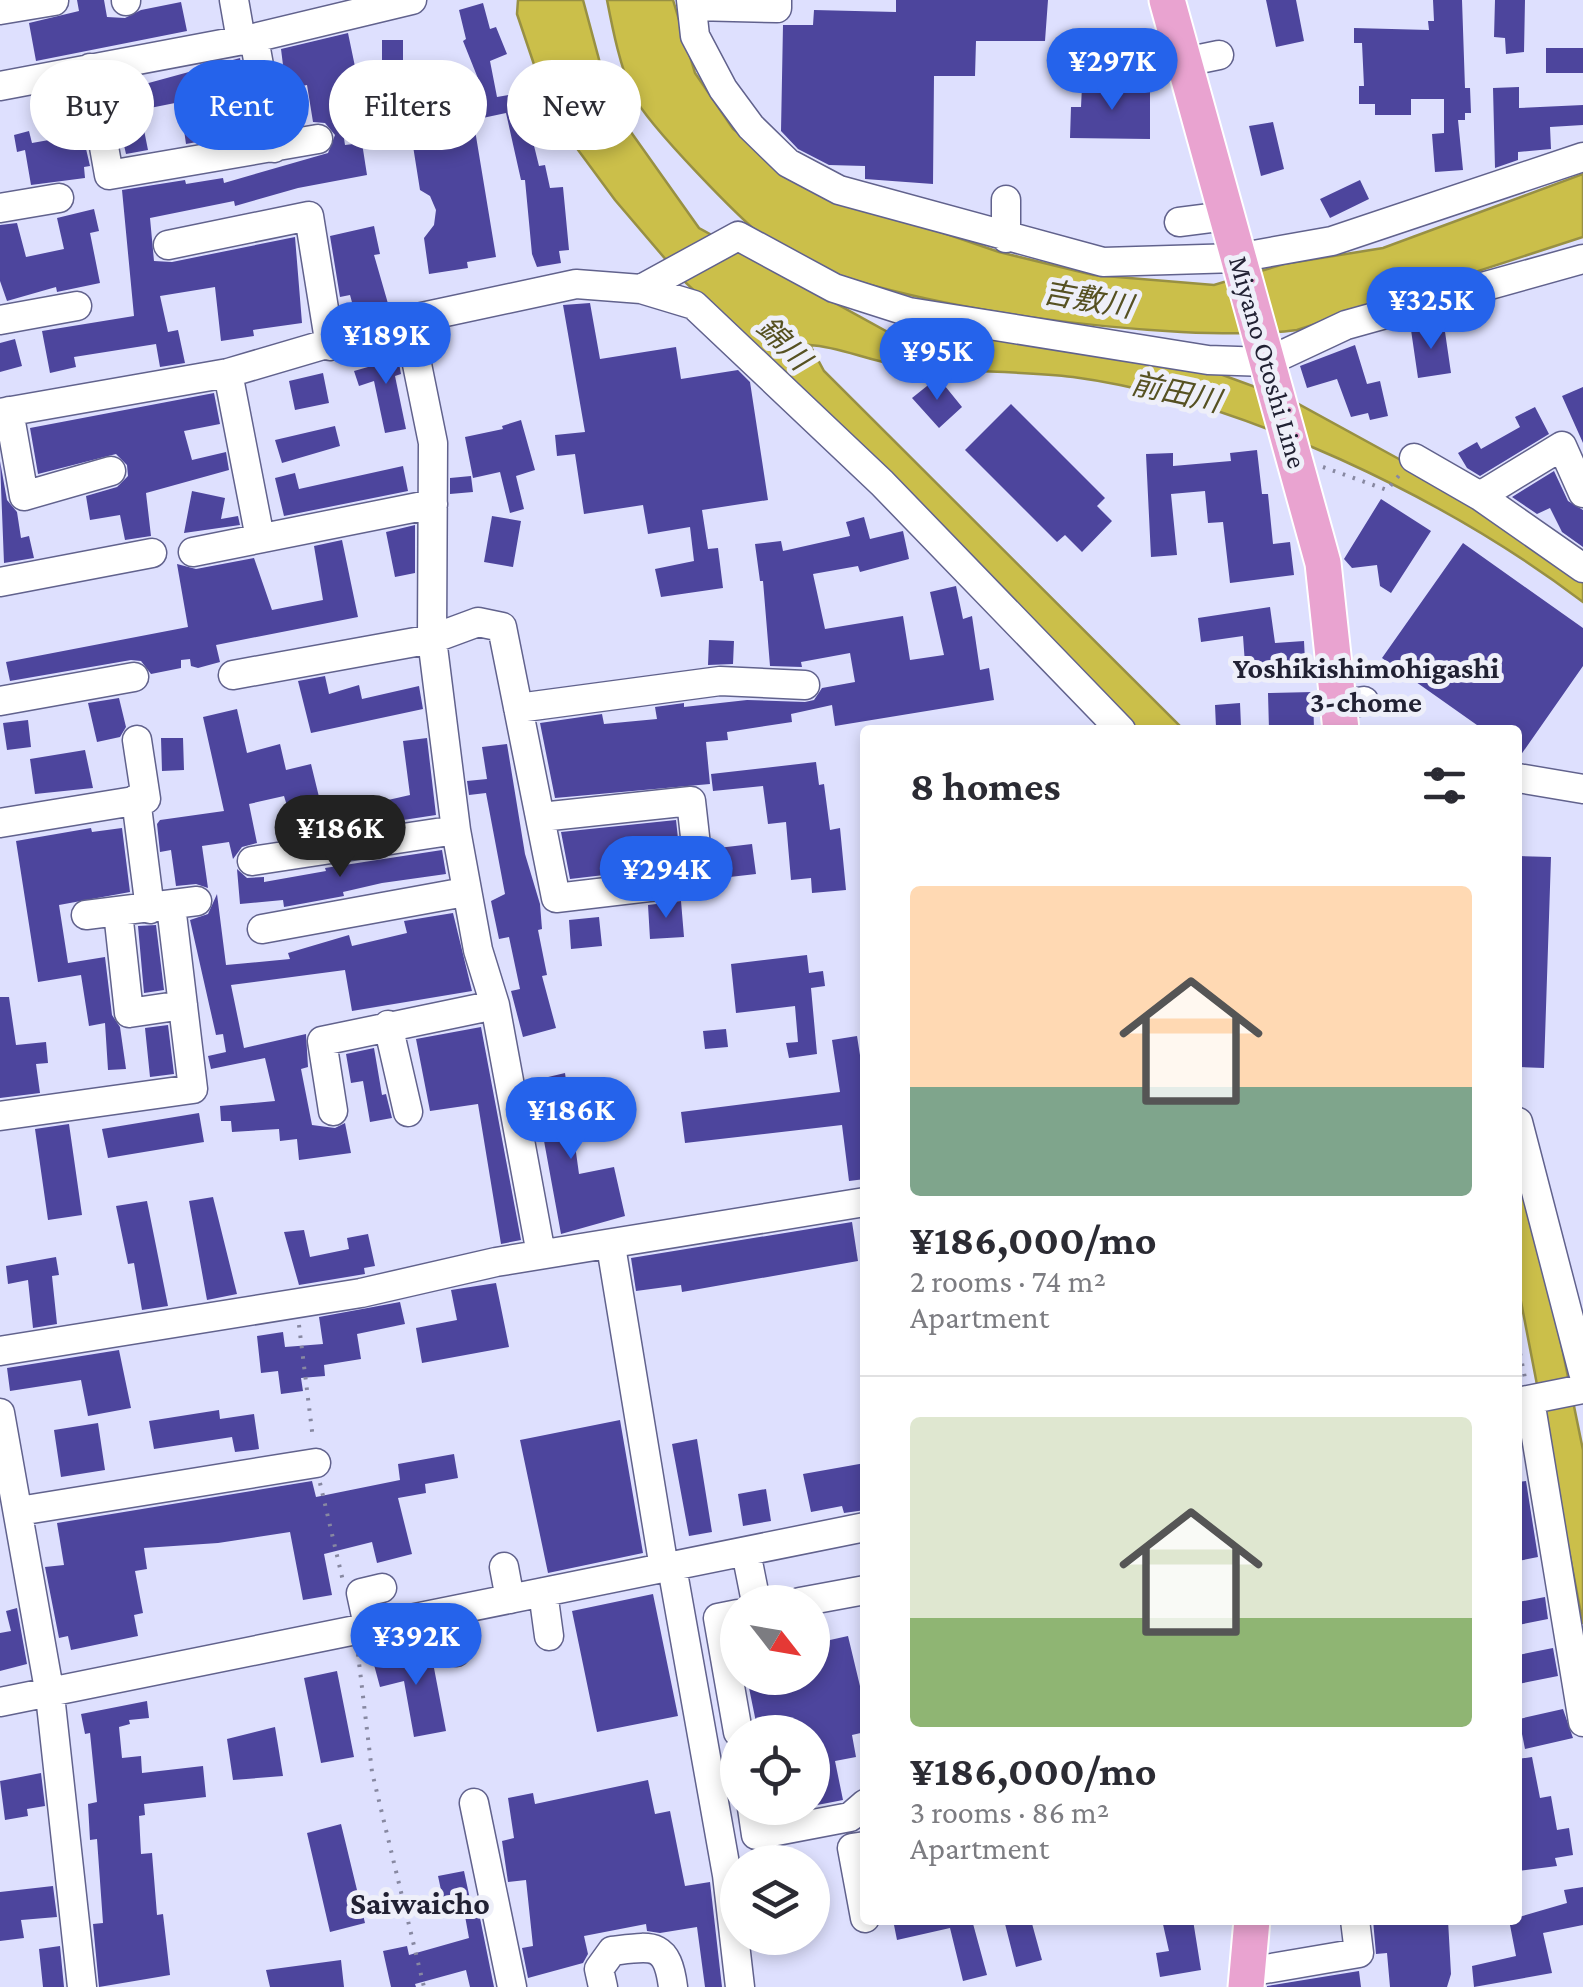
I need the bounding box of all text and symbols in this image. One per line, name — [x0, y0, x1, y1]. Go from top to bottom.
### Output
pin: ¥297K — [1042, 28, 1182, 113]
text: ¥297K — [1069, 42, 1155, 78]
chip: Buy — [30, 60, 154, 150]
chip: Rent — [174, 60, 309, 150]
chip: Filters — [329, 60, 487, 150]
chip: New — [507, 60, 641, 150]
street label: Miyano Otoshi Line — [1223, 252, 1313, 472]
pin: ¥325K — [1361, 267, 1501, 352]
water label: 吉敷川 — [1041, 275, 1138, 324]
text: ¥325K — [1388, 281, 1474, 317]
pin: ¥189K — [316, 302, 456, 387]
water label: 錦川 — [751, 310, 819, 378]
text: ¥189K — [343, 316, 429, 352]
pin: ¥95K — [878, 318, 996, 403]
text: ¥95K — [902, 332, 972, 368]
water label: 前田川 — [1129, 367, 1226, 418]
district label: Yoshikishimohigashi 3-chome — [1233, 651, 1500, 718]
icon: filters — [1417, 758, 1472, 813]
text: 8 homes — [910, 762, 1061, 809]
pin: ¥186K — [270, 795, 410, 880]
text: ¥186K — [297, 809, 383, 845]
pin: ¥294K — [596, 836, 736, 921]
text: ¥294K — [622, 850, 710, 886]
icon: home — [1101, 951, 1281, 1131]
pin: ¥186K — [501, 1077, 641, 1162]
text: ¥186K — [528, 1091, 614, 1127]
text: ¥186,000/mo — [910, 1216, 1157, 1263]
text: 2 rooms · 74 m² — [910, 1263, 1106, 1299]
text: Apartment — [910, 1299, 1049, 1335]
icon: home — [1101, 1482, 1281, 1662]
north arrow — [720, 1585, 830, 1695]
map controls — [720, 1585, 830, 1955]
pin: ¥392K — [346, 1603, 486, 1688]
text: ¥392K — [373, 1617, 459, 1653]
button: locate — [720, 1715, 830, 1825]
text: ¥186,000/mo — [910, 1747, 1157, 1794]
text: 3 rooms · 86 m² — [910, 1794, 1109, 1830]
text: Apartment — [910, 1830, 1049, 1866]
button: layers — [720, 1845, 830, 1955]
district label: Saiwaicho — [350, 1885, 490, 1921]

